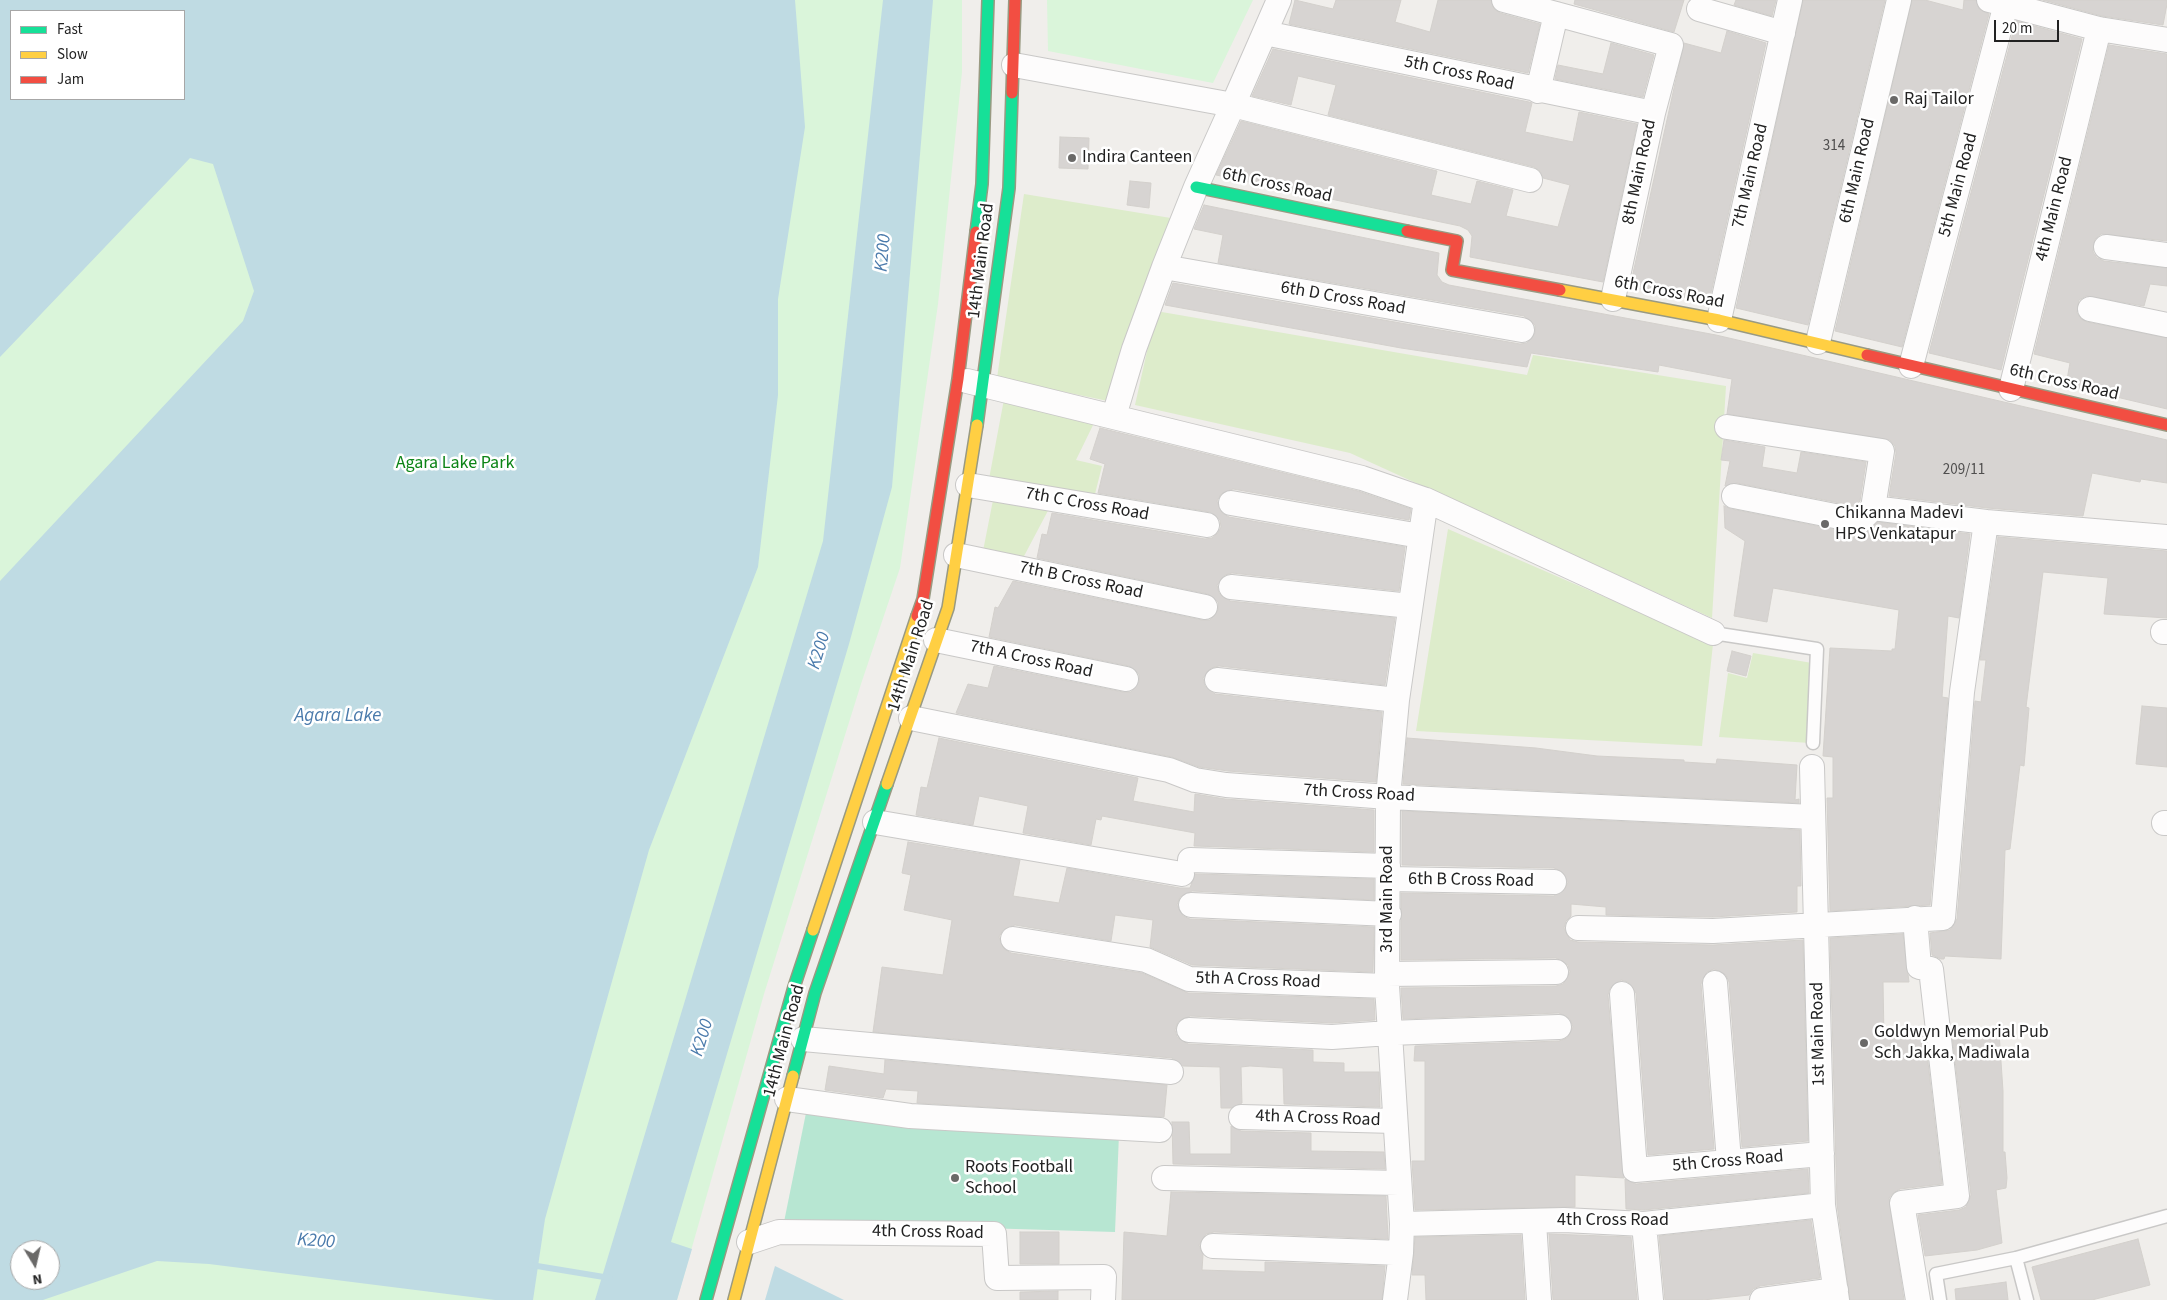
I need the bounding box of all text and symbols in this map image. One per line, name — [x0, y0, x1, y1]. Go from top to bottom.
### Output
legend — [10, 10, 185, 100]
scale bar — [1997, 10, 2062, 42]
text: 20 m — [2002, 18, 2032, 39]
text: Fast — [57, 19, 83, 40]
text: Slow — [57, 44, 88, 65]
street label: 5th Cross Road — [1402, 52, 1516, 96]
text: Jam — [57, 69, 84, 90]
place label: Raj Tailor — [1904, 89, 1974, 111]
marker: Raj Tailor — [1888, 94, 1900, 106]
street label: 6th Main Road — [1835, 116, 1881, 226]
street label: 8th Main Road — [1618, 117, 1662, 227]
street label: 7th Main Road — [1728, 121, 1774, 231]
street label: 5th Main Road — [1935, 130, 1983, 240]
house number: 314 — [1823, 138, 1845, 156]
place label: Indira Canteen — [1082, 147, 1192, 169]
marker: Indira Canteen — [1066, 152, 1078, 164]
street label: 4th Main Road — [2032, 154, 2078, 264]
street label: 6th Cross Road — [1220, 164, 1334, 208]
street label: 14th Main Road — [964, 202, 1000, 320]
water label: K200 — [871, 233, 897, 273]
street label: 6th Cross Road — [1612, 272, 1726, 314]
street label: 6th D Cross Road — [1279, 277, 1407, 321]
street label: 6th Cross Road — [2007, 360, 2121, 406]
park label: Agara Lake Park — [396, 453, 514, 475]
house number: 209/11 — [1943, 462, 1985, 480]
street label: 7th C Cross Road — [1023, 483, 1151, 527]
place label: Chikanna Madevi HPS Venkatapur — [1835, 503, 1964, 546]
marker: Chikanna Madevi HPS Venkatapur — [1819, 518, 1831, 530]
street label: 7th B Cross Road — [1017, 557, 1145, 605]
street label: 14th Main Road — [884, 597, 940, 715]
water label: K200 — [804, 630, 836, 672]
street label: 7th A Cross Road — [968, 636, 1094, 684]
water label: Agara Lake — [295, 706, 381, 728]
street label: 7th Cross Road — [1303, 780, 1415, 808]
street label: 3rd Main Road — [1377, 845, 1399, 953]
street label: 6th B Cross Road — [1408, 869, 1534, 893]
street label: 5th A Cross Road — [1195, 968, 1321, 994]
street label: 14th Main Road — [760, 982, 810, 1100]
street label: 1st Main Road — [1807, 982, 1831, 1086]
water label: K200 — [687, 1017, 719, 1059]
place label: Goldwyn Memorial Pub Sch Jakka, Madiwala — [1874, 1022, 2049, 1064]
marker: Goldwyn Memorial Pub Sch Jakka, Madiwala — [1858, 1037, 1870, 1049]
street label: 4th A Cross Road — [1255, 1106, 1381, 1132]
street label: 5th Cross Road — [1671, 1146, 1785, 1178]
place label: Roots Football School — [965, 1157, 1073, 1200]
marker: Roots Football School — [949, 1172, 961, 1184]
street label: 4th Cross Road — [1557, 1210, 1669, 1232]
street label: 4th Cross Road — [872, 1221, 984, 1245]
water label: K200 — [296, 1229, 336, 1255]
north arrow — [10, 1240, 60, 1290]
text: N — [31, 1268, 43, 1289]

